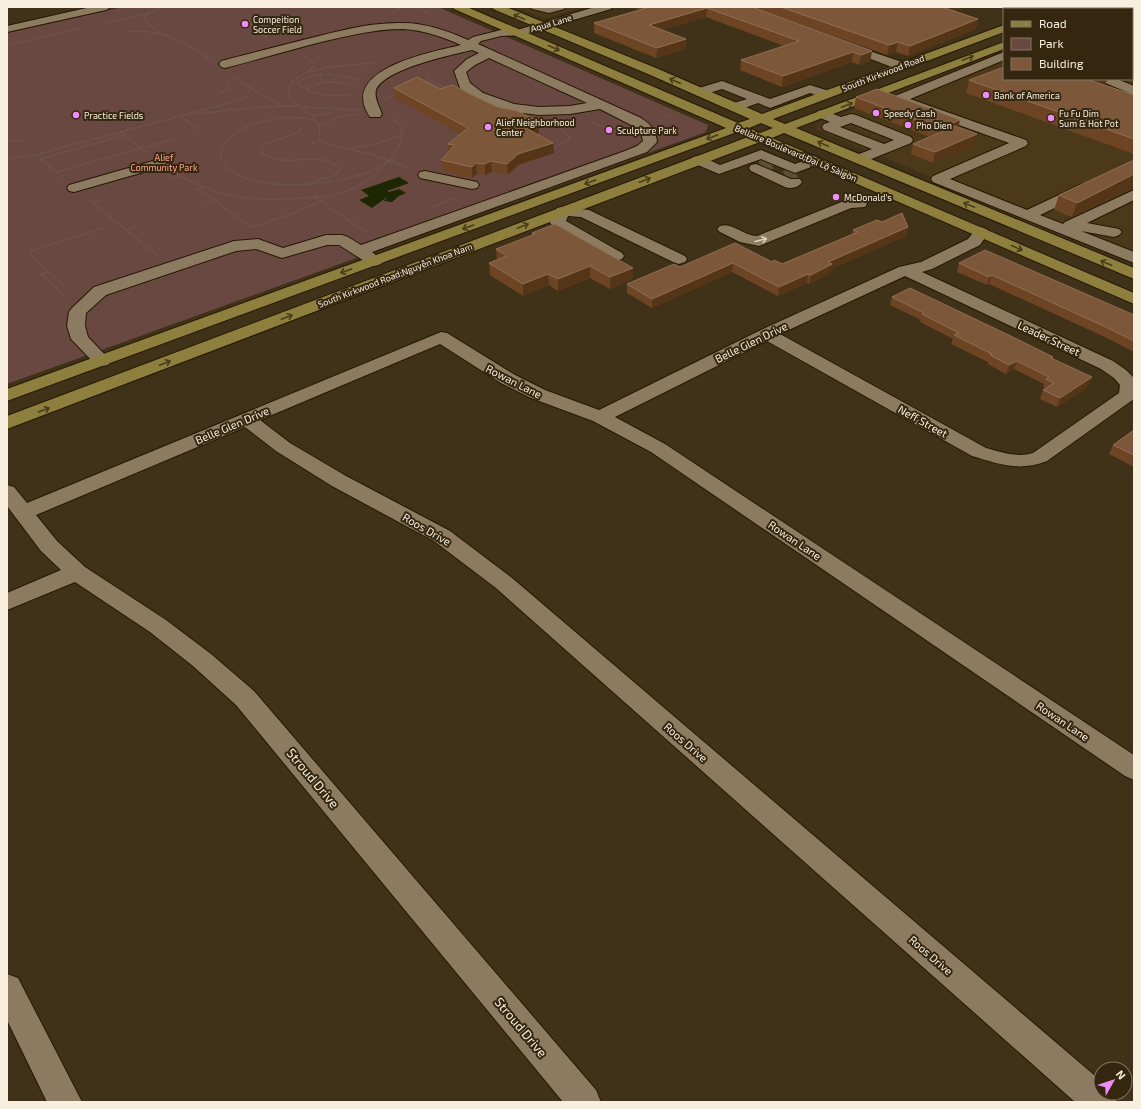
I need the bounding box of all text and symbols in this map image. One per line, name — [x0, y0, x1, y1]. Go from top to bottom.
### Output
legend — [1003, 8, 1133, 80]
one-way arrow — [514, 12, 526, 20]
street label: Aqua Lane — [529, 12, 573, 34]
place label: Compeition Soccer Field — [253, 14, 302, 35]
text: Road — [1039, 16, 1067, 30]
marker: Compeition Soccer Field — [240, 19, 250, 29]
text: Park — [1039, 36, 1064, 50]
one-way arrow — [547, 45, 559, 53]
street label: South Kirkwood Road — [840, 52, 926, 94]
one-way arrow — [962, 54, 974, 62]
text: Building — [1039, 56, 1084, 70]
one-way arrow — [669, 76, 681, 84]
marker: Bank of America — [981, 90, 991, 100]
place label: Bank of America — [994, 90, 1060, 101]
one-way arrow — [840, 100, 852, 108]
marker: Speedy Cash — [871, 108, 881, 118]
place label: Speedy Cash — [884, 108, 936, 119]
place label: Fu Fu Dim Sum & Hot Pot — [1059, 108, 1119, 129]
marker: Practice Fields — [71, 110, 81, 120]
place label: Practice Fields — [84, 110, 144, 121]
marker: Fu Fu Dim Sum & Hot Pot — [1046, 113, 1056, 123]
place label: Alief Neighborhood Center — [496, 117, 575, 138]
marker: Pho Dien — [903, 120, 913, 130]
place label: Pho Dien — [916, 120, 952, 131]
marker: Alief Neighborhood Center — [483, 122, 493, 132]
street label: Bellaire Boulevard;Đại Lộ Sàigòn — [733, 122, 859, 185]
marker: Sculpture Park — [604, 125, 614, 135]
place label: Sculpture Park — [617, 125, 677, 136]
one-way arrow — [706, 134, 718, 142]
one-way arrow — [817, 140, 829, 148]
park label: Alief Community Park — [130, 152, 198, 173]
one-way arrow — [638, 176, 650, 184]
one-way arrow — [583, 179, 596, 186]
marker: McDonald's — [831, 192, 841, 202]
place label: McDonald's — [844, 192, 892, 203]
one-way arrow — [963, 200, 975, 208]
one-way arrow — [516, 222, 528, 230]
one-way arrow — [462, 223, 474, 231]
one-way arrow — [754, 235, 767, 243]
street label: South Kirkwood Road;Nguyễn Khoa Nam — [316, 240, 474, 310]
one-way arrow — [1011, 245, 1023, 252]
one-way arrow — [1101, 258, 1113, 266]
one-way arrow — [340, 268, 352, 276]
one-way arrow — [280, 312, 292, 320]
street label: Leader Street — [1016, 318, 1082, 358]
street label: Belle Glen Drive — [713, 319, 789, 365]
one-way arrow — [159, 359, 171, 367]
street label: Rowan Lane — [484, 361, 544, 401]
street label: Neff Street — [896, 402, 950, 440]
street label: Belle Glen Drive — [193, 404, 271, 446]
one-way arrow — [37, 405, 49, 413]
street label: Roos Drive — [401, 510, 453, 548]
street label: Rowan Lane — [766, 518, 824, 562]
street label: Rowan Lane — [1034, 699, 1092, 743]
street label: Roos Drive — [662, 720, 710, 764]
street label: Stroud Drive — [283, 745, 343, 811]
street label: Roos Drive — [907, 933, 955, 977]
street label: Stroud Drive — [491, 994, 551, 1060]
north arrow — [1093, 1061, 1133, 1101]
text: N — [1114, 1067, 1129, 1082]

